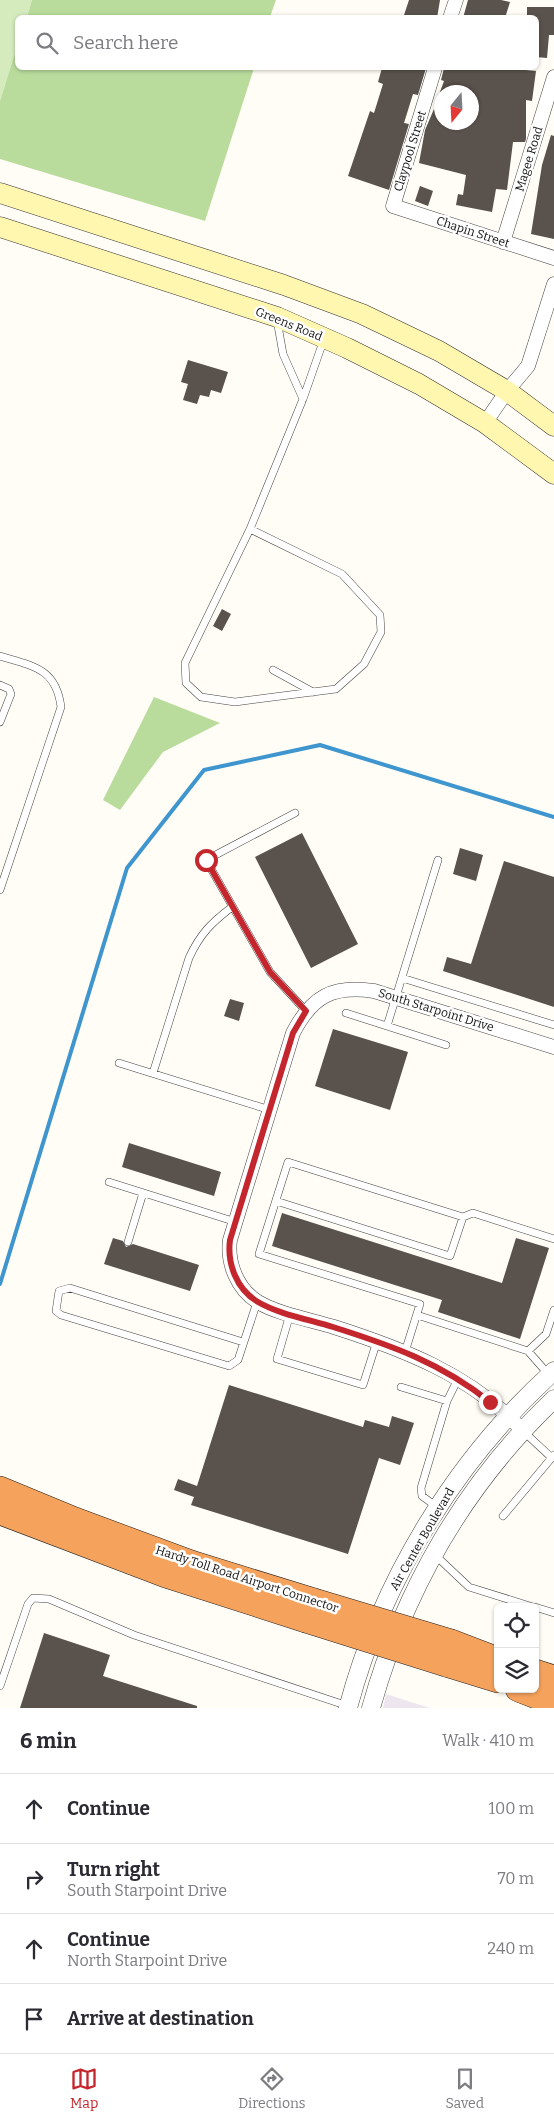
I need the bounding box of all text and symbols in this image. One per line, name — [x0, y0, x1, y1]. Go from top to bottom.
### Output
search box — [15, 15, 539, 70]
icon: search — [33, 29, 61, 57]
text: Search here — [73, 31, 178, 54]
north arrow — [434, 85, 479, 130]
street label: Claypool Street — [391, 108, 429, 193]
street label: Magee Road — [512, 125, 546, 193]
street label: Chapin Street — [435, 214, 512, 251]
street label: Greens Road — [253, 304, 325, 344]
route start — [195, 849, 218, 872]
street label: South Starpoint Drive — [377, 986, 495, 1034]
route end — [479, 1391, 502, 1414]
street label: Air Center Boulevard — [387, 1485, 457, 1593]
street label: Hardy Toll Road Airport Connector — [154, 1543, 341, 1615]
map controls — [494, 1603, 539, 1693]
button: locate — [494, 1603, 539, 1648]
button: layers — [494, 1648, 539, 1693]
text: 6 min — [20, 1728, 76, 1754]
text: Walk · 410 m — [442, 1731, 534, 1750]
icon: ahead — [20, 1795, 48, 1823]
text: Continue — [67, 1797, 150, 1820]
text: 100 m — [489, 1799, 534, 1818]
text: Turn right — [67, 1858, 160, 1881]
icon: right — [20, 1865, 48, 1893]
text: 70 m — [498, 1869, 534, 1888]
text: South Starpoint Drive — [67, 1881, 227, 1900]
text: Continue — [67, 1928, 150, 1951]
icon: ahead — [20, 1935, 48, 1963]
text: 240 m — [487, 1939, 534, 1958]
text: North Starpoint Drive — [67, 1951, 227, 1970]
icon: arrive — [20, 2005, 48, 2033]
text: Arrive at destination — [67, 2007, 254, 2030]
tab: Map — [70, 2065, 98, 2112]
tab: Directions — [238, 2065, 306, 2112]
tab: Saved — [446, 2065, 484, 2112]

